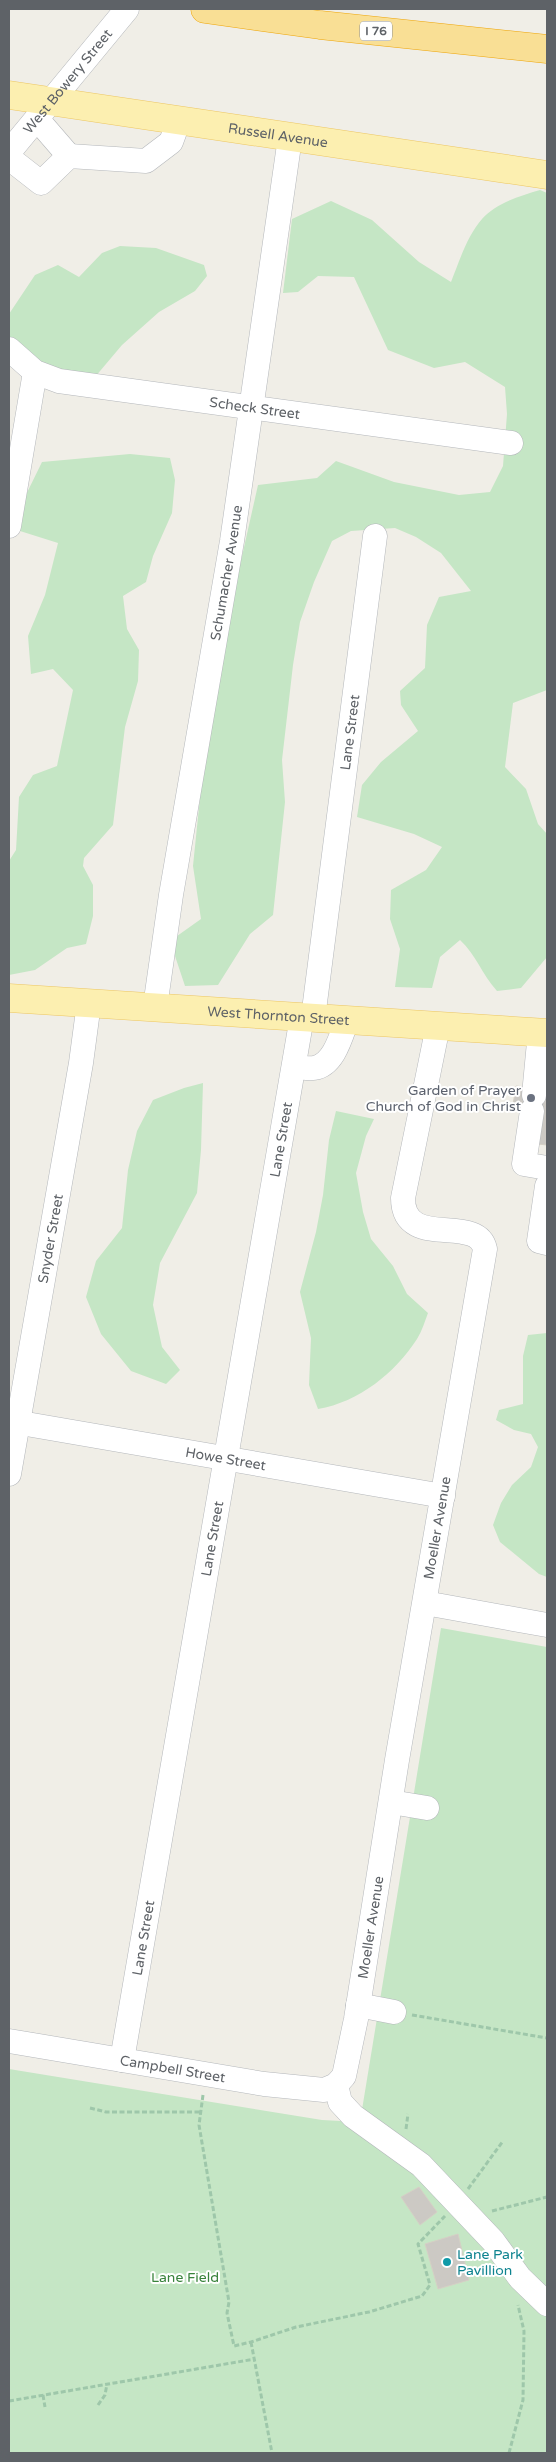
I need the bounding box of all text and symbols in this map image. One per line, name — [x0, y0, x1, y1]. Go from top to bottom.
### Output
road number: I 76 — [360, 22, 392, 40]
street label: West Bowery Street — [19, 25, 116, 137]
street label: Russell Avenue — [227, 119, 329, 151]
street label: Scheck Street — [208, 393, 302, 423]
street label: Schumacher Avenue — [206, 504, 246, 642]
street label: Lane Street — [336, 693, 363, 771]
street label: West Thornton Street — [207, 1002, 351, 1029]
place label: Garden of Prayer Church of God in Christ — [366, 1082, 522, 1115]
marker: Garden of Prayer Church of God in Christ — [525, 1092, 537, 1104]
street label: Lane Street — [266, 1100, 296, 1179]
street label: Snyder Street — [34, 1192, 67, 1284]
street label: Howe Street — [184, 1443, 268, 1474]
street label: Moeller Avenue — [420, 1475, 454, 1580]
street label: Lane Street — [197, 1499, 227, 1578]
street label: Moeller Avenue — [354, 1875, 387, 1980]
street label: Lane Street — [128, 1898, 158, 1977]
street label: Campbell Street — [119, 2051, 227, 2086]
place label: Lane Park Pavillion — [457, 2246, 523, 2279]
marker: Lane Park Pavillion — [441, 2256, 453, 2268]
park label: Lane Field — [151, 2269, 219, 2286]

